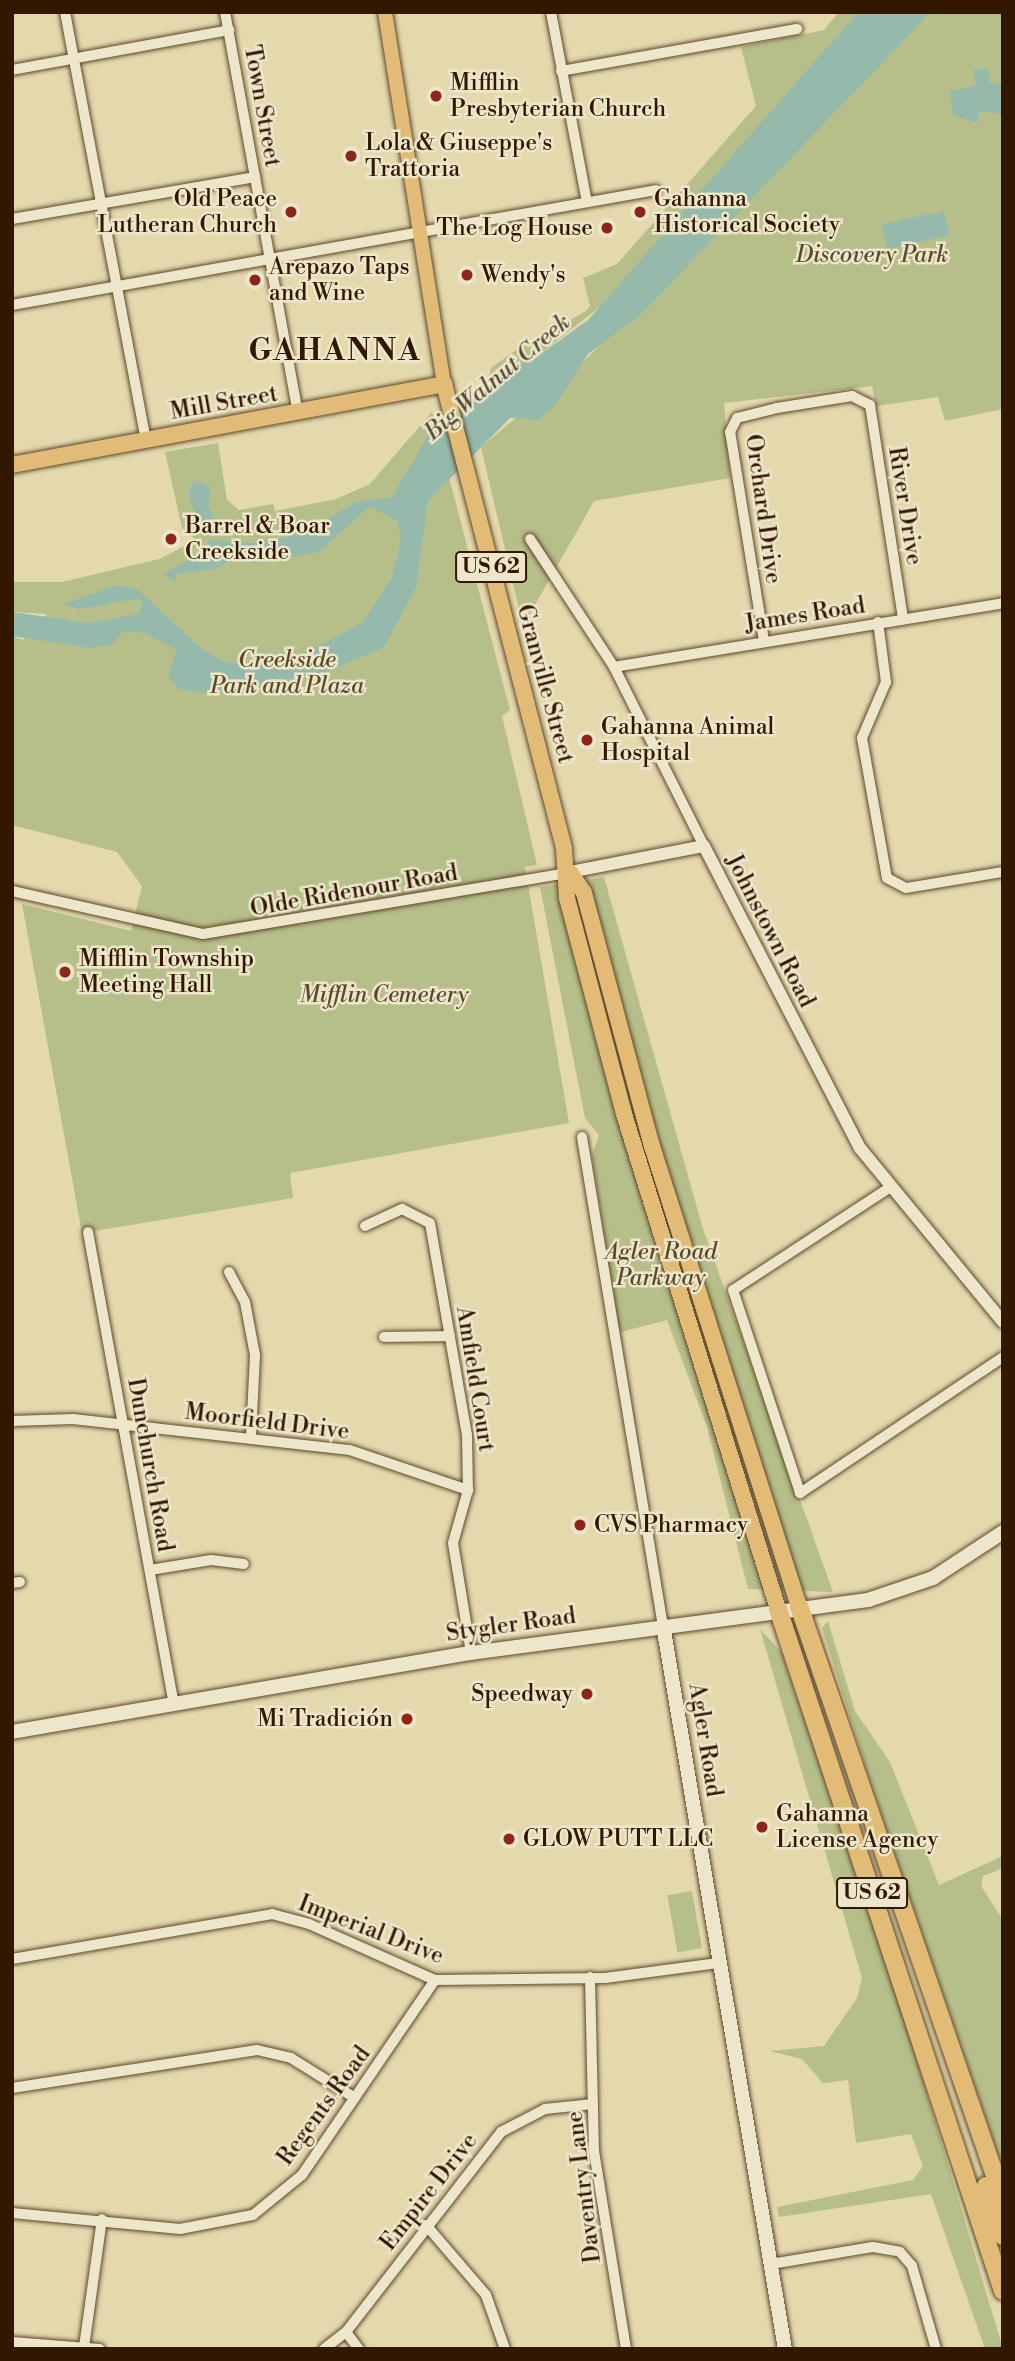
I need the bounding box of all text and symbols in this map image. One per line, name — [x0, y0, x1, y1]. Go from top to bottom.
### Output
street label: Town Street — [238, 43, 286, 169]
place label: Mifflin Presbyterian Church — [450, 69, 666, 123]
marker: Mifflin Presbyterian Church — [428, 88, 444, 104]
place label: Lola & Giuseppe's Trattoria — [365, 129, 552, 183]
marker: Lola & Giuseppe's Trattoria — [343, 148, 359, 164]
place label: Old Peace Lutheran Church — [98, 185, 277, 239]
place label: Gahanna Historical Society — [654, 185, 840, 239]
marker: Old Peace Lutheran Church — [283, 204, 299, 220]
marker: Gahanna Historical Society — [632, 204, 648, 220]
place label: The Log House — [436, 214, 593, 242]
marker: The Log House — [599, 220, 615, 236]
park label: Discovery Park — [796, 241, 948, 269]
place label: Arepazo Taps and Wine — [269, 253, 410, 307]
place label: Wendy's — [481, 261, 565, 289]
marker: Wendy's — [459, 267, 475, 283]
marker: Arepazo Taps and Wine — [247, 272, 263, 288]
water label: Big Walnut Creek — [419, 309, 577, 447]
district label: GAHANNA — [249, 333, 421, 369]
street label: Mill Street — [168, 380, 280, 426]
street label: Orchard Drive — [739, 433, 787, 585]
street label: River Drive — [882, 445, 928, 567]
place label: Barrel & Boar Creekside — [185, 512, 330, 566]
marker: Barrel & Boar Creekside — [163, 531, 179, 547]
road number: US 62 — [454, 550, 528, 584]
street label: James Road — [743, 592, 867, 638]
street label: Granville Street — [511, 601, 579, 767]
park label: Creekside Park and Plaza — [210, 646, 364, 700]
place label: Gahanna Animal Hospital — [601, 713, 774, 767]
marker: Gahanna Animal Hospital — [579, 732, 595, 748]
street label: Johnstown Road — [719, 850, 821, 1012]
street label: Olde Ridenour Road — [248, 859, 460, 923]
place label: Mifflin Township Meeting Hall — [79, 945, 254, 999]
marker: Mifflin Township Meeting Hall — [57, 964, 73, 980]
park label: Mifflin Cemetery — [299, 981, 469, 1009]
park label: Agler Road Parkway — [605, 1238, 717, 1292]
street label: Amfield Court — [450, 1304, 500, 1454]
street label: Dunchurch Road — [121, 1376, 179, 1554]
street label: Moorfield Drive — [183, 1398, 351, 1446]
place label: CVS Pharmacy — [594, 1511, 748, 1539]
marker: CVS Pharmacy — [572, 1517, 588, 1533]
street label: Stygler Road — [444, 1602, 578, 1648]
place label: Speedway — [471, 1680, 573, 1708]
street label: Agler Road — [682, 1681, 728, 1799]
marker: Speedway — [579, 1686, 595, 1702]
place label: Mi Tradición — [257, 1705, 393, 1733]
marker: Mi Tradición — [399, 1711, 415, 1727]
place label: Gahanna License Agency — [776, 1800, 938, 1854]
marker: Gahanna License Agency — [754, 1819, 770, 1835]
place label: GLOW PUTT LLC — [523, 1825, 713, 1853]
marker: GLOW PUTT LLC — [501, 1831, 517, 1847]
road number: US 62 — [835, 1876, 909, 1910]
street label: Imperial Drive — [294, 1890, 448, 1970]
street label: Regents Road — [272, 2041, 376, 2171]
street label: Daventry Lane — [561, 2110, 607, 2264]
street label: Empire Drive — [375, 2128, 483, 2256]

